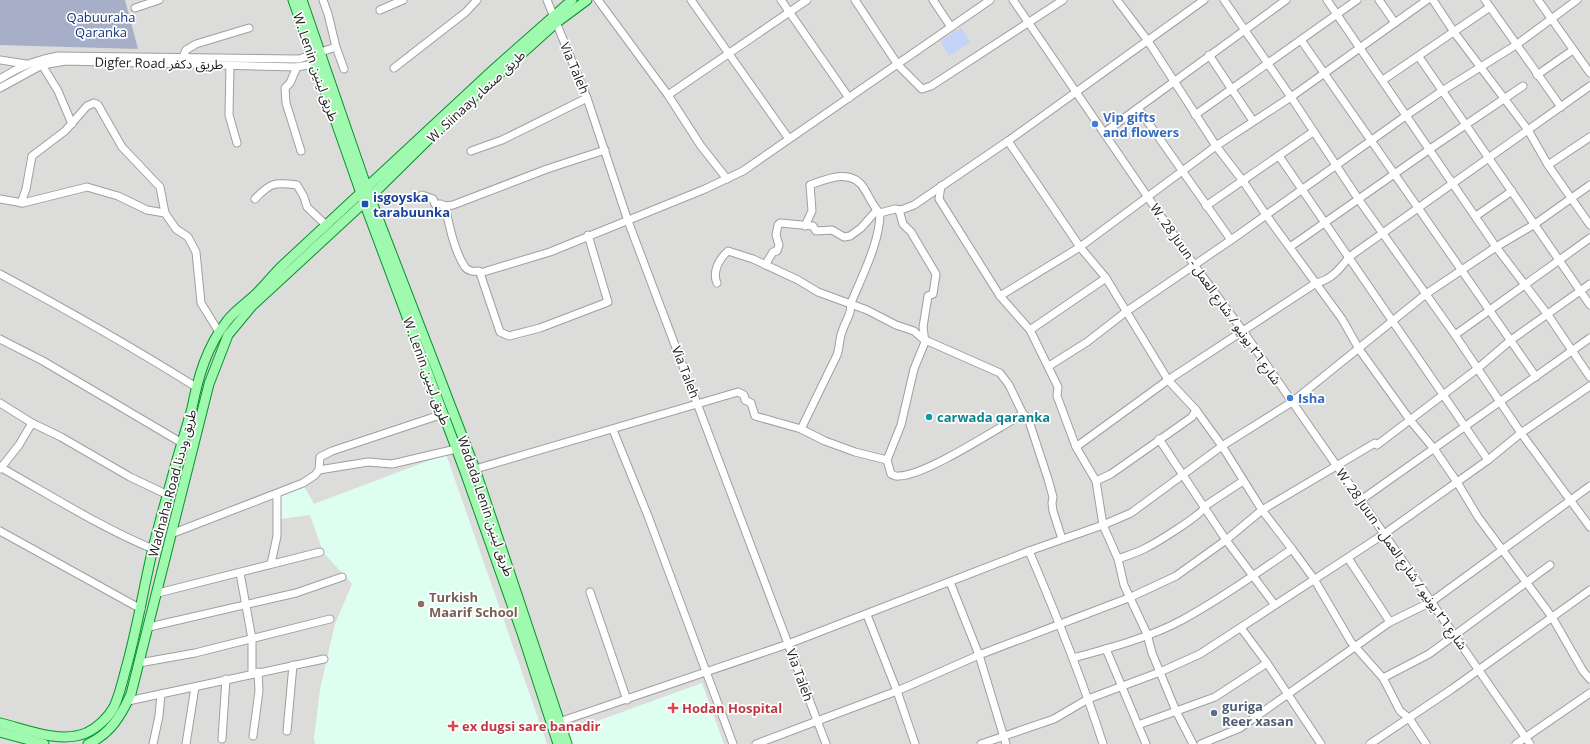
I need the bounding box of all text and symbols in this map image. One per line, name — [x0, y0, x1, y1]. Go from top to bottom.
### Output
park label: Qabuuraha Qaranka — [67, 8, 135, 41]
street label: W. Lenin طريق لينين — [289, 10, 343, 124]
street label: Via Taleh — [556, 39, 594, 97]
street label: W. Siinaay طريق صنعاء — [423, 46, 529, 146]
street label: Digfer Road طريق دكفر — [94, 53, 224, 73]
place label: Vip gifts and flowers — [1103, 108, 1179, 141]
marker: Vip gifts and flowers — [1090, 119, 1100, 129]
place label: isgoyska tarabuunka — [373, 188, 450, 221]
marker: isgoyska tarabuunka — [360, 199, 370, 209]
street label: W. 28 Juun - شارع ٢٦ يونيو / شارع العمل — [1145, 200, 1286, 389]
street label: W. Lenin طريق لينين — [399, 314, 455, 428]
street label: Via Taleh — [668, 343, 704, 401]
place label: Isha — [1298, 389, 1325, 407]
marker: Isha — [1285, 393, 1295, 403]
street label: Wadnaha Road طريق وددنا — [144, 407, 200, 559]
place label: carwada qaranka — [937, 408, 1050, 426]
marker: carwada qaranka — [924, 412, 934, 422]
street label: Wadada Lenin طريق لينين — [453, 433, 519, 579]
street label: W. 28 Juun - شارع ٢٦ يونيو / شارع العمل — [1331, 465, 1472, 654]
place label: Turkish Maarif School — [429, 588, 518, 621]
marker: Turkish Maarif School — [416, 599, 426, 609]
street label: Via Taleh — [782, 646, 818, 704]
place label: guriga Reer xasan — [1222, 697, 1293, 730]
place label: Hodan Hospital — [682, 699, 782, 717]
marker: Hodan Hospital — [667, 702, 679, 714]
marker: guriga Reer xasan — [1209, 708, 1219, 718]
place label: ex dugsi sare banadir — [462, 717, 600, 735]
marker: ex dugsi sare banadir — [447, 720, 459, 732]

